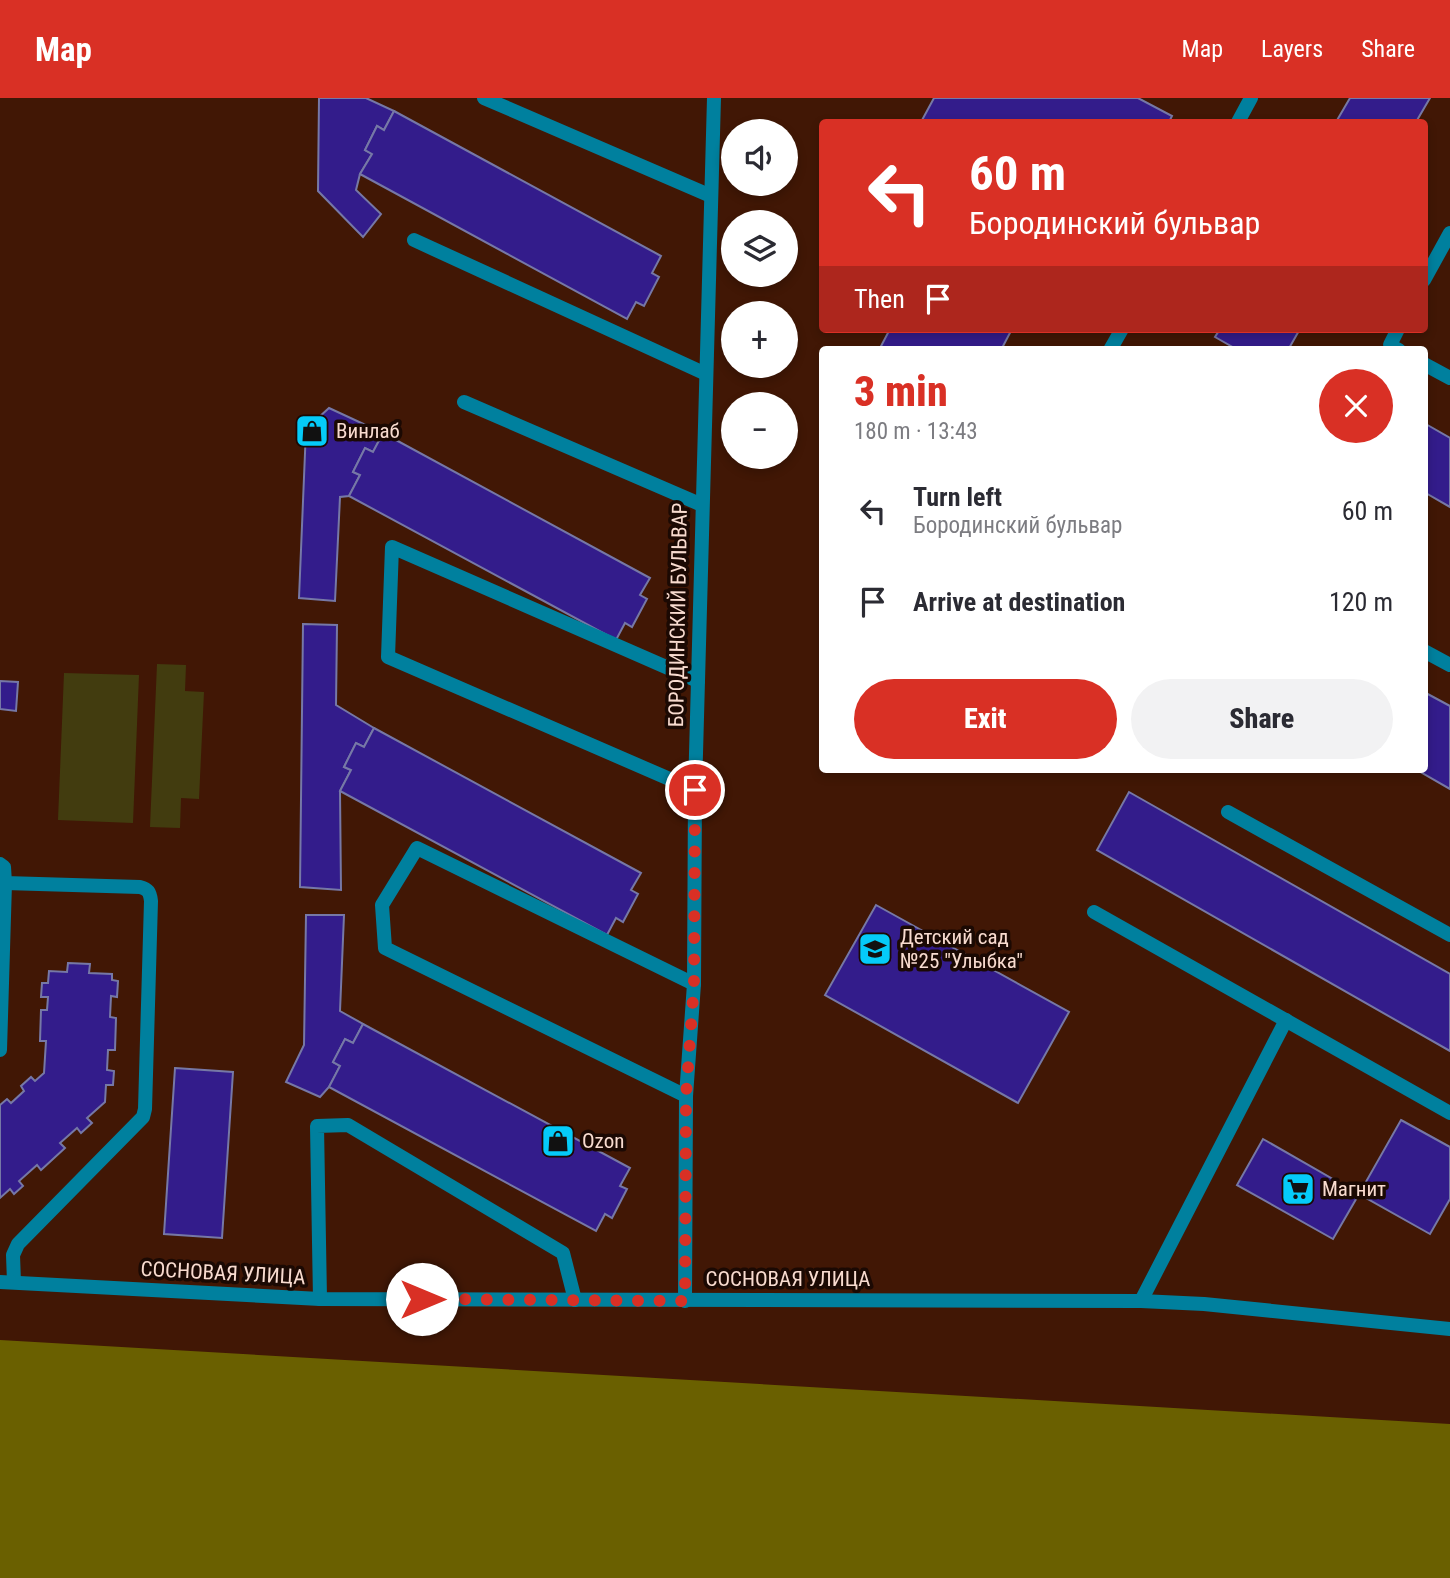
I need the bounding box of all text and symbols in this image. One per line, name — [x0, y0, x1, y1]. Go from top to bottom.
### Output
text: Map — [35, 30, 92, 69]
text: Map — [1182, 35, 1223, 63]
text: Layers — [1261, 35, 1323, 63]
text: Share — [1361, 35, 1415, 63]
map controls — [721, 119, 798, 469]
button: sound — [721, 119, 798, 196]
text: 60 m — [969, 145, 1066, 202]
icon: left — [854, 147, 945, 238]
text: Бородинский бульвар — [969, 204, 1260, 242]
button: layers — [721, 210, 798, 287]
icon: arrive — [919, 280, 957, 318]
text: Then — [854, 284, 905, 314]
button: + — [721, 301, 798, 378]
text: 3 min — [854, 367, 948, 416]
button: close — [1319, 369, 1393, 443]
button: − — [721, 392, 798, 469]
shop icon: Винлаб — [293, 412, 331, 450]
text: 180 m · 13:43 — [854, 418, 978, 445]
place label: Винлаб — [336, 419, 400, 443]
text: Turn left — [913, 482, 1002, 512]
icon: left — [854, 492, 892, 530]
text: 60 m — [1342, 496, 1393, 526]
street label: БОРОДИНСКИЙ БУЛЬВАР — [664, 503, 692, 727]
text: Бородинский бульвар — [913, 512, 1122, 539]
icon: arrive — [854, 583, 892, 621]
text: Arrive at destination — [913, 587, 1125, 617]
text: 120 m — [1329, 587, 1393, 617]
button: Exit — [854, 679, 1117, 759]
button: Share — [1131, 679, 1393, 759]
pin — [665, 760, 725, 820]
icon: arrive — [676, 771, 714, 809]
place label: Детский сад №25 "Улыбка" — [900, 925, 1023, 973]
school or university icon: Детский сад №25 "Улыбка" — [856, 930, 894, 968]
shop icon: Ozon — [539, 1122, 577, 1160]
place label: Ozon — [582, 1129, 624, 1153]
supermarket icon: Магнит — [1279, 1170, 1317, 1208]
place label: Магнит — [1322, 1177, 1386, 1201]
street label: СОСНОВАЯ УЛИЦА — [140, 1257, 306, 1289]
position arrow — [385, 1262, 459, 1336]
street label: СОСНОВАЯ УЛИЦА — [706, 1267, 870, 1291]

